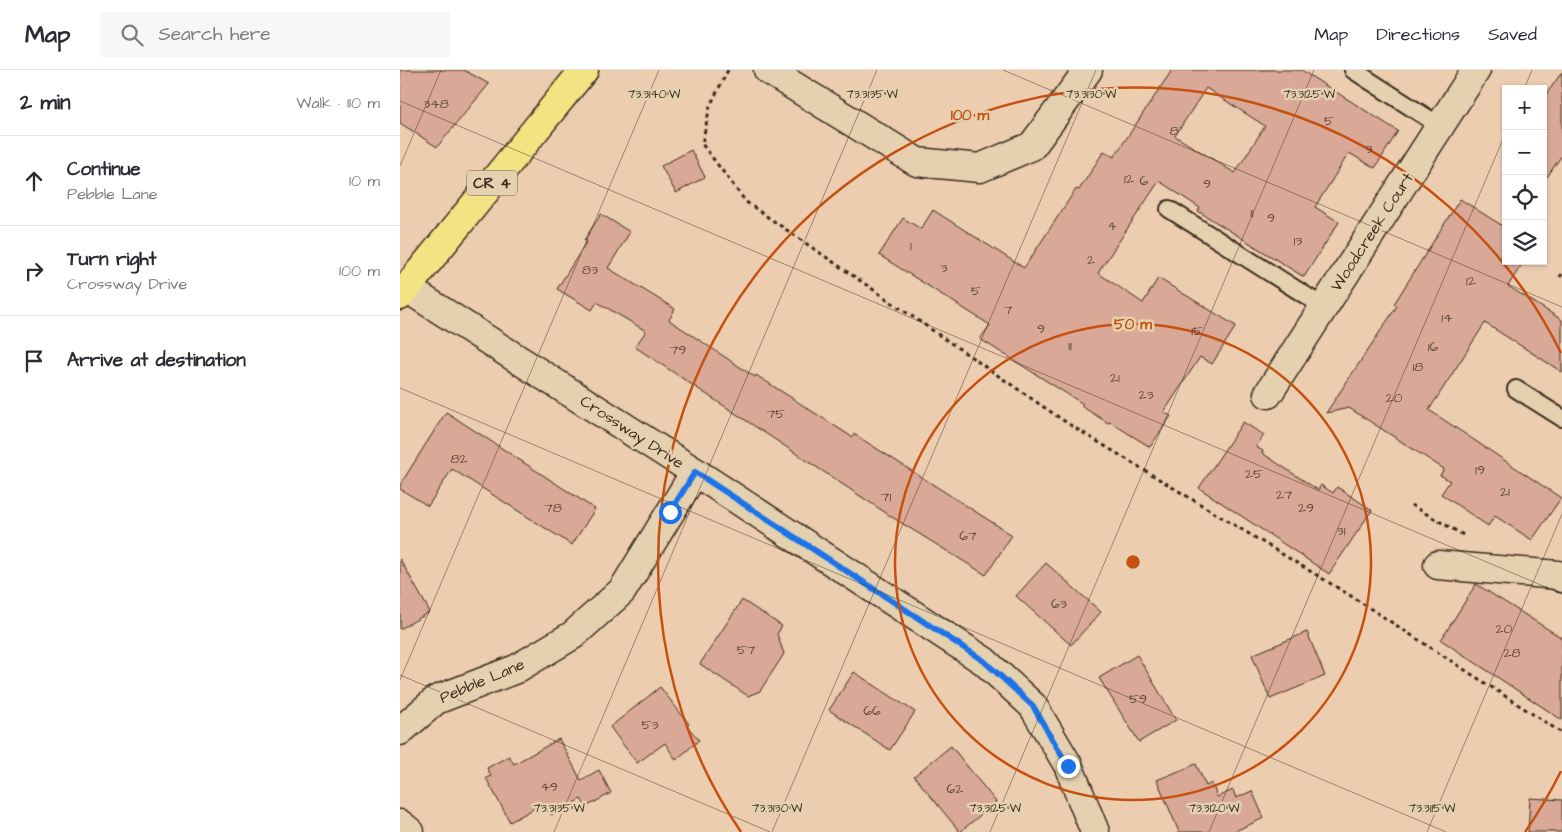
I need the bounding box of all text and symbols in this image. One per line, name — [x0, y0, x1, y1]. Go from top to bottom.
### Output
search box — [100, 12, 450, 57]
text: Map — [25, 18, 70, 52]
icon: search — [118, 21, 146, 49]
text: Search here — [158, 21, 271, 48]
text: Map — [1314, 22, 1348, 47]
text: Directions — [1376, 22, 1460, 47]
text: Saved — [1488, 22, 1537, 47]
map controls — [1502, 85, 1547, 265]
button: + — [1502, 85, 1547, 130]
text: 73.3140°W — [628, 86, 681, 103]
text: 73.3135°W — [846, 86, 898, 103]
text: 73.3130°W — [1066, 86, 1117, 103]
text: 73.3125°W — [1283, 86, 1336, 103]
text: 2 min — [20, 88, 70, 117]
text: Walk · 110 m — [296, 92, 380, 114]
house number: 348 — [423, 94, 449, 114]
text: 100 m — [951, 105, 990, 126]
house number: 5 — [1324, 111, 1334, 131]
house number: 8 — [1169, 121, 1179, 141]
button: − — [1502, 130, 1547, 175]
house number: 3 — [1365, 139, 1373, 159]
text: Continue — [67, 156, 141, 183]
icon: ahead — [20, 167, 48, 195]
street label: Woodcreek Court — [1325, 168, 1419, 296]
house number: 12 — [1124, 169, 1134, 189]
text: 10 m — [349, 170, 380, 192]
road number: CR 4 — [467, 170, 517, 196]
house number: 6 — [1140, 171, 1149, 191]
house number: 9 — [1203, 174, 1211, 194]
button: locate — [1502, 175, 1547, 220]
text: Pebble Lane — [67, 183, 157, 205]
house number: 11 — [1250, 203, 1254, 223]
house number: 9 — [1267, 208, 1275, 228]
house number: 4 — [1107, 216, 1117, 236]
button: layers — [1502, 220, 1547, 265]
house number: 13 — [1294, 231, 1302, 251]
house number: 1 — [910, 236, 912, 256]
text: Turn right — [67, 246, 156, 273]
house number: 2 — [1087, 250, 1095, 270]
icon: right — [20, 257, 48, 285]
house number: 3 — [940, 258, 948, 278]
text: 100 m — [339, 260, 380, 282]
house number: 83 — [582, 260, 598, 280]
house number: 12 — [1466, 271, 1476, 291]
text: Crossway Drive — [67, 273, 187, 295]
house number: 5 — [971, 281, 981, 301]
house number: 7 — [1004, 300, 1013, 320]
house number: 14 — [1441, 308, 1453, 328]
text: 50 m — [1114, 314, 1152, 335]
house number: 9 — [1037, 319, 1045, 339]
house number: 15 — [1191, 321, 1203, 341]
house number: 11 — [1068, 336, 1072, 356]
house number: 16 — [1428, 337, 1439, 357]
house number: 79 — [670, 340, 686, 360]
icon: arrive — [20, 347, 48, 375]
text: Arrive at destination — [67, 347, 246, 374]
house number: 18 — [1413, 357, 1423, 377]
house number: 21 — [1110, 368, 1120, 388]
house number: 23 — [1138, 385, 1154, 405]
house number: 20 — [1386, 388, 1403, 408]
street label: Crossway Drive — [575, 390, 689, 475]
house number: 75 — [767, 404, 785, 424]
house number: 82 — [450, 449, 468, 469]
house number: 19 — [1475, 460, 1485, 480]
house number: 25 — [1245, 464, 1263, 484]
house number: 21 — [1500, 482, 1510, 502]
house number: 27 — [1276, 485, 1293, 505]
house number: 71 — [881, 487, 891, 507]
house number: 78 — [544, 498, 562, 518]
house number: 29 — [1298, 498, 1314, 518]
route start — [659, 501, 682, 524]
house number: 31 — [1337, 521, 1346, 541]
house number: 67 — [959, 526, 977, 546]
centre of rings — [1124, 553, 1142, 571]
house number: 63 — [1051, 594, 1067, 614]
house number: 20 — [1496, 619, 1513, 639]
house number: 57 — [737, 640, 756, 660]
house number: 28 — [1503, 643, 1521, 663]
street label: Pebble Lane — [436, 653, 528, 709]
house number: 59 — [1129, 689, 1147, 709]
house number: 66 — [863, 701, 881, 721]
house number: 53 — [641, 715, 659, 735]
route end — [1057, 755, 1080, 778]
house number: 49 — [540, 777, 558, 797]
house number: 62 — [947, 779, 963, 799]
text: 73.3135°W — [533, 800, 585, 817]
text: 73.3130°W — [752, 800, 803, 817]
text: 73.3125°W — [969, 800, 1022, 817]
text: 73.3120°W — [1188, 800, 1240, 817]
text: 73.3115°W — [1409, 800, 1456, 817]

